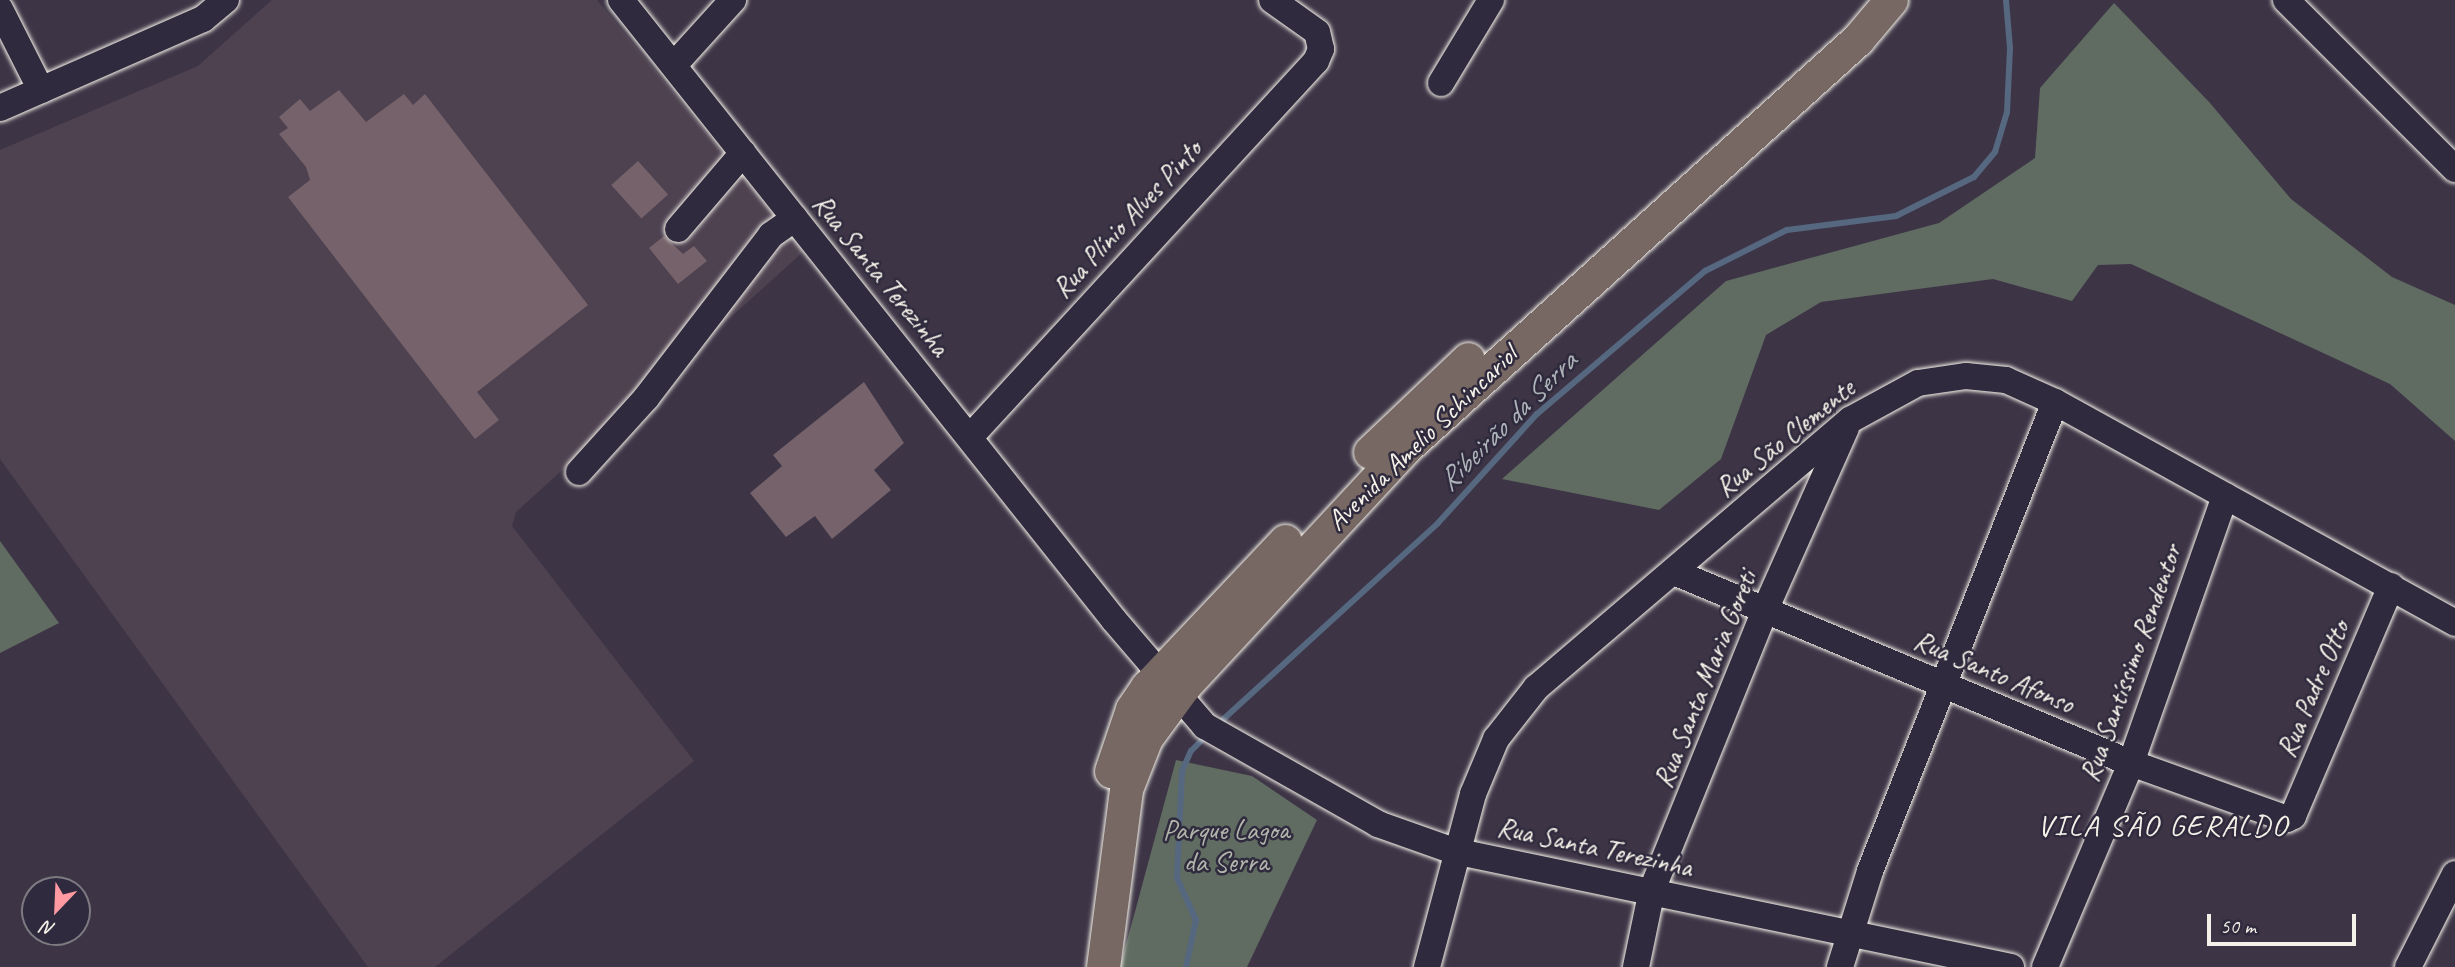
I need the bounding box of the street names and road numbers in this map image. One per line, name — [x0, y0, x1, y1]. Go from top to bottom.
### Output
street label: Rua Plínio Alves Pinto — [1045, 133, 1209, 305]
street label: Rua Santa Terezinha — [805, 187, 957, 363]
street label: Avenida Amelio Schincariol — [1321, 339, 1523, 537]
street label: Rua São Clemente — [1709, 372, 1861, 504]
street label: Rua Santíssimo Rendentor — [2072, 540, 2190, 786]
street label: Rua Santa Maria Goreti — [1646, 566, 1764, 792]
street label: Rua Padre Otto — [2269, 615, 2357, 763]
street label: Rua Santo Afonso — [1909, 623, 2079, 721]
street label: Rua Santa Terezinha — [1494, 810, 1696, 884]

